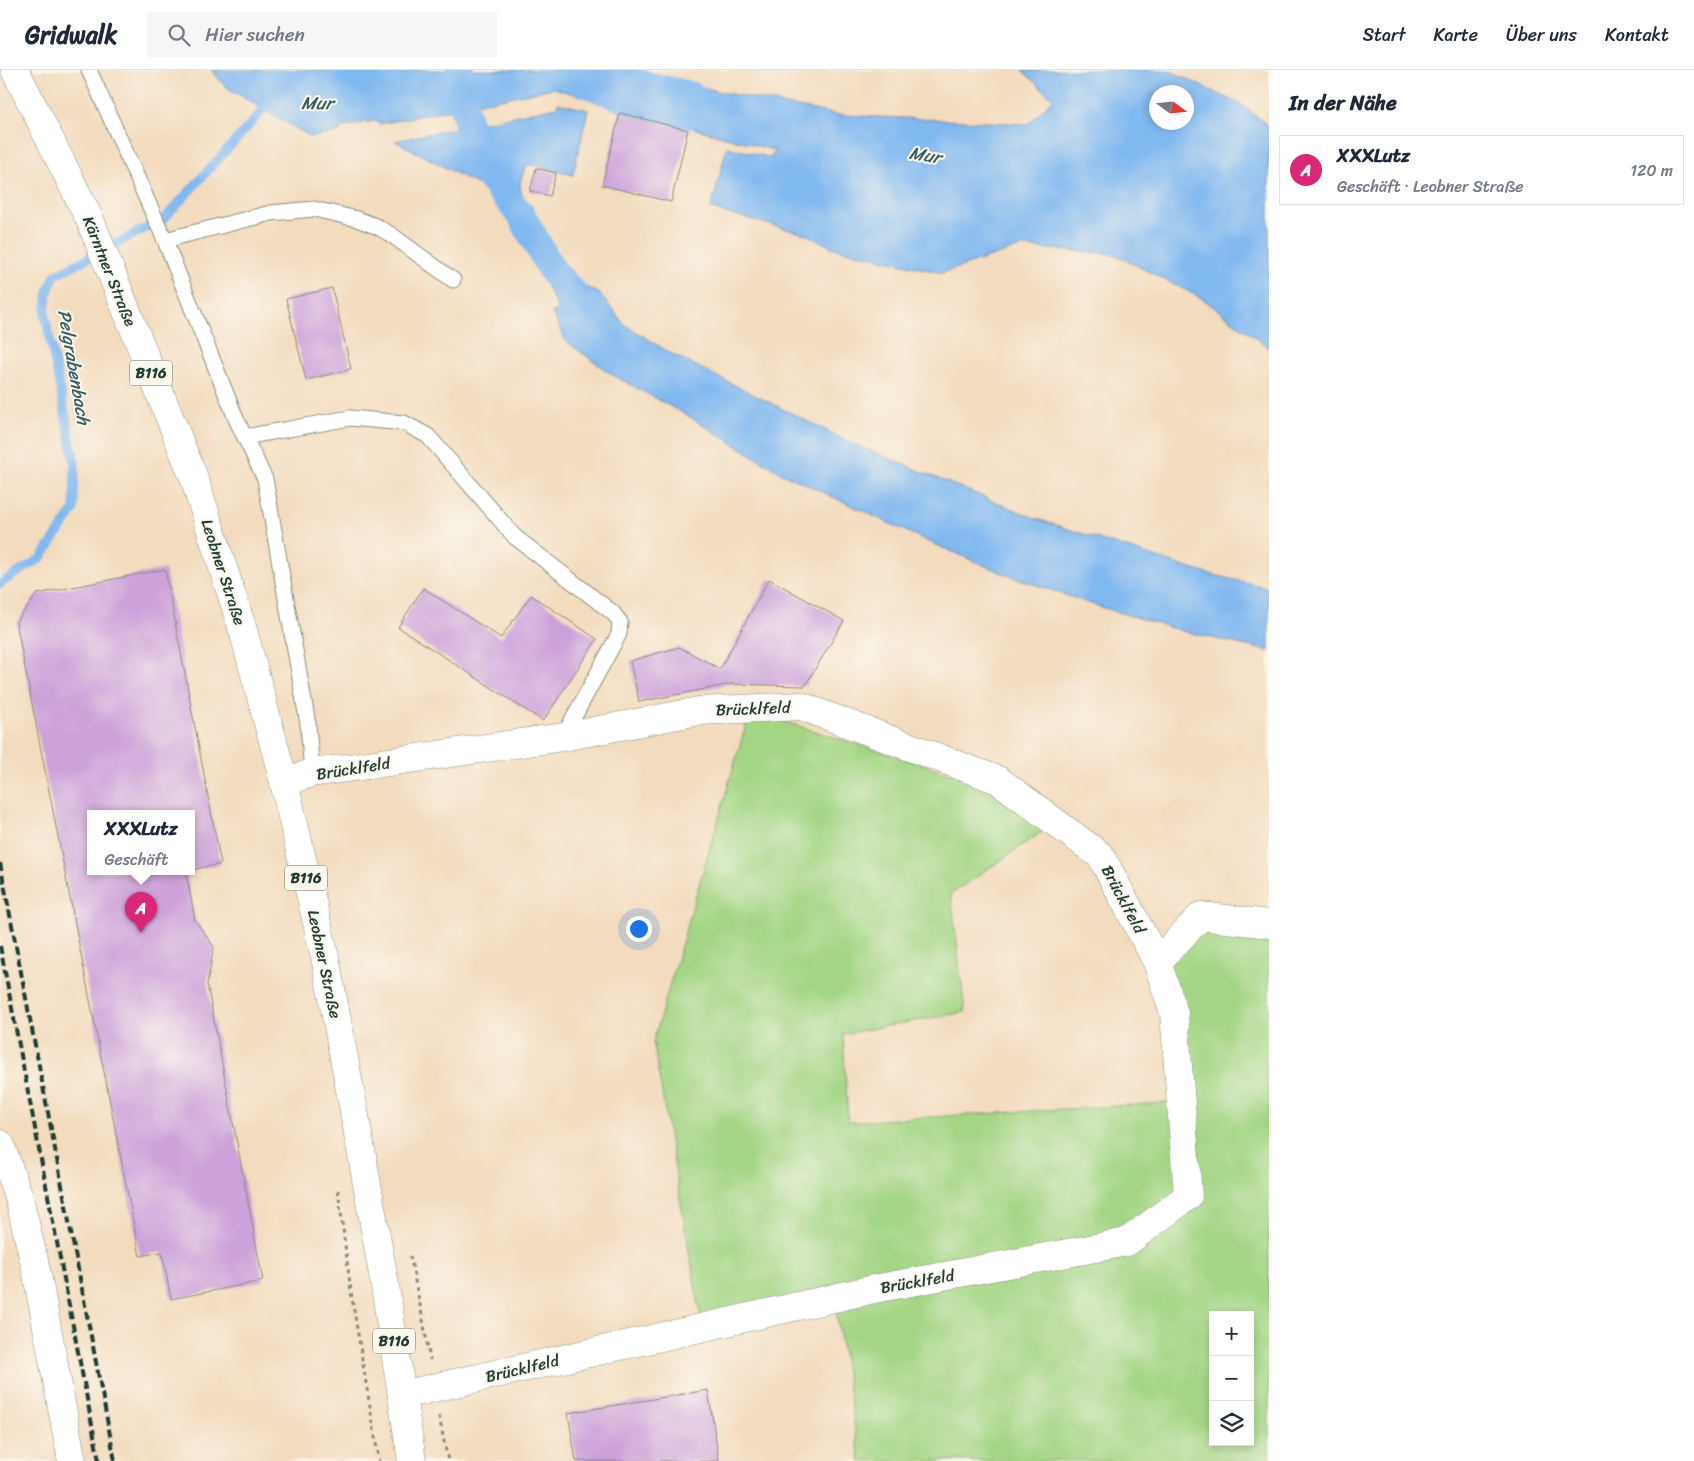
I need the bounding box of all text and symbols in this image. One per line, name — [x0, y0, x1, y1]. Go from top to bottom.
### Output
search box — [147, 12, 497, 57]
text: Gridwalk — [25, 14, 117, 56]
text: Hier suchen — [205, 18, 305, 51]
text: Start — [1363, 19, 1406, 51]
text: Karte — [1434, 19, 1478, 51]
text: Über uns — [1506, 19, 1577, 51]
text: Kontakt — [1605, 19, 1669, 51]
icon: search — [165, 21, 193, 49]
text: In der Nähe — [1289, 84, 1397, 122]
north arrow — [1149, 85, 1194, 130]
water label: Mur — [301, 87, 336, 119]
water label: Mur — [907, 137, 947, 174]
text: XXXLutz — [1337, 139, 1410, 172]
text: A — [1301, 156, 1311, 185]
text: 120 m — [1630, 156, 1673, 185]
text: Geschäft · Leobner Straße — [1337, 172, 1524, 201]
street label: Kärntner Straße — [74, 212, 145, 331]
water label: Pelgrabenbach — [48, 307, 100, 429]
road number: B116 — [130, 360, 172, 386]
street label: Leobner Straße — [193, 515, 254, 629]
street label: Brücklfeld — [715, 693, 792, 724]
street label: Brücklfeld — [314, 748, 394, 789]
popup — [87, 810, 195, 875]
text: XXXLutz — [105, 812, 177, 845]
text: Geschäft — [105, 845, 168, 874]
street label: Brücklfeld — [1093, 860, 1155, 940]
road number: B116 — [285, 866, 327, 890]
pin: A — [125, 892, 157, 933]
street label: Leobner Straße — [299, 907, 350, 1021]
your location — [626, 916, 652, 942]
street label: Brücklfeld — [878, 1260, 958, 1302]
map controls — [1209, 1311, 1254, 1446]
button: + — [1209, 1311, 1254, 1356]
road number: B116 — [373, 1328, 415, 1354]
street label: Brücklfeld — [483, 1346, 563, 1391]
button: − — [1209, 1356, 1254, 1401]
button: layers — [1209, 1401, 1254, 1446]

